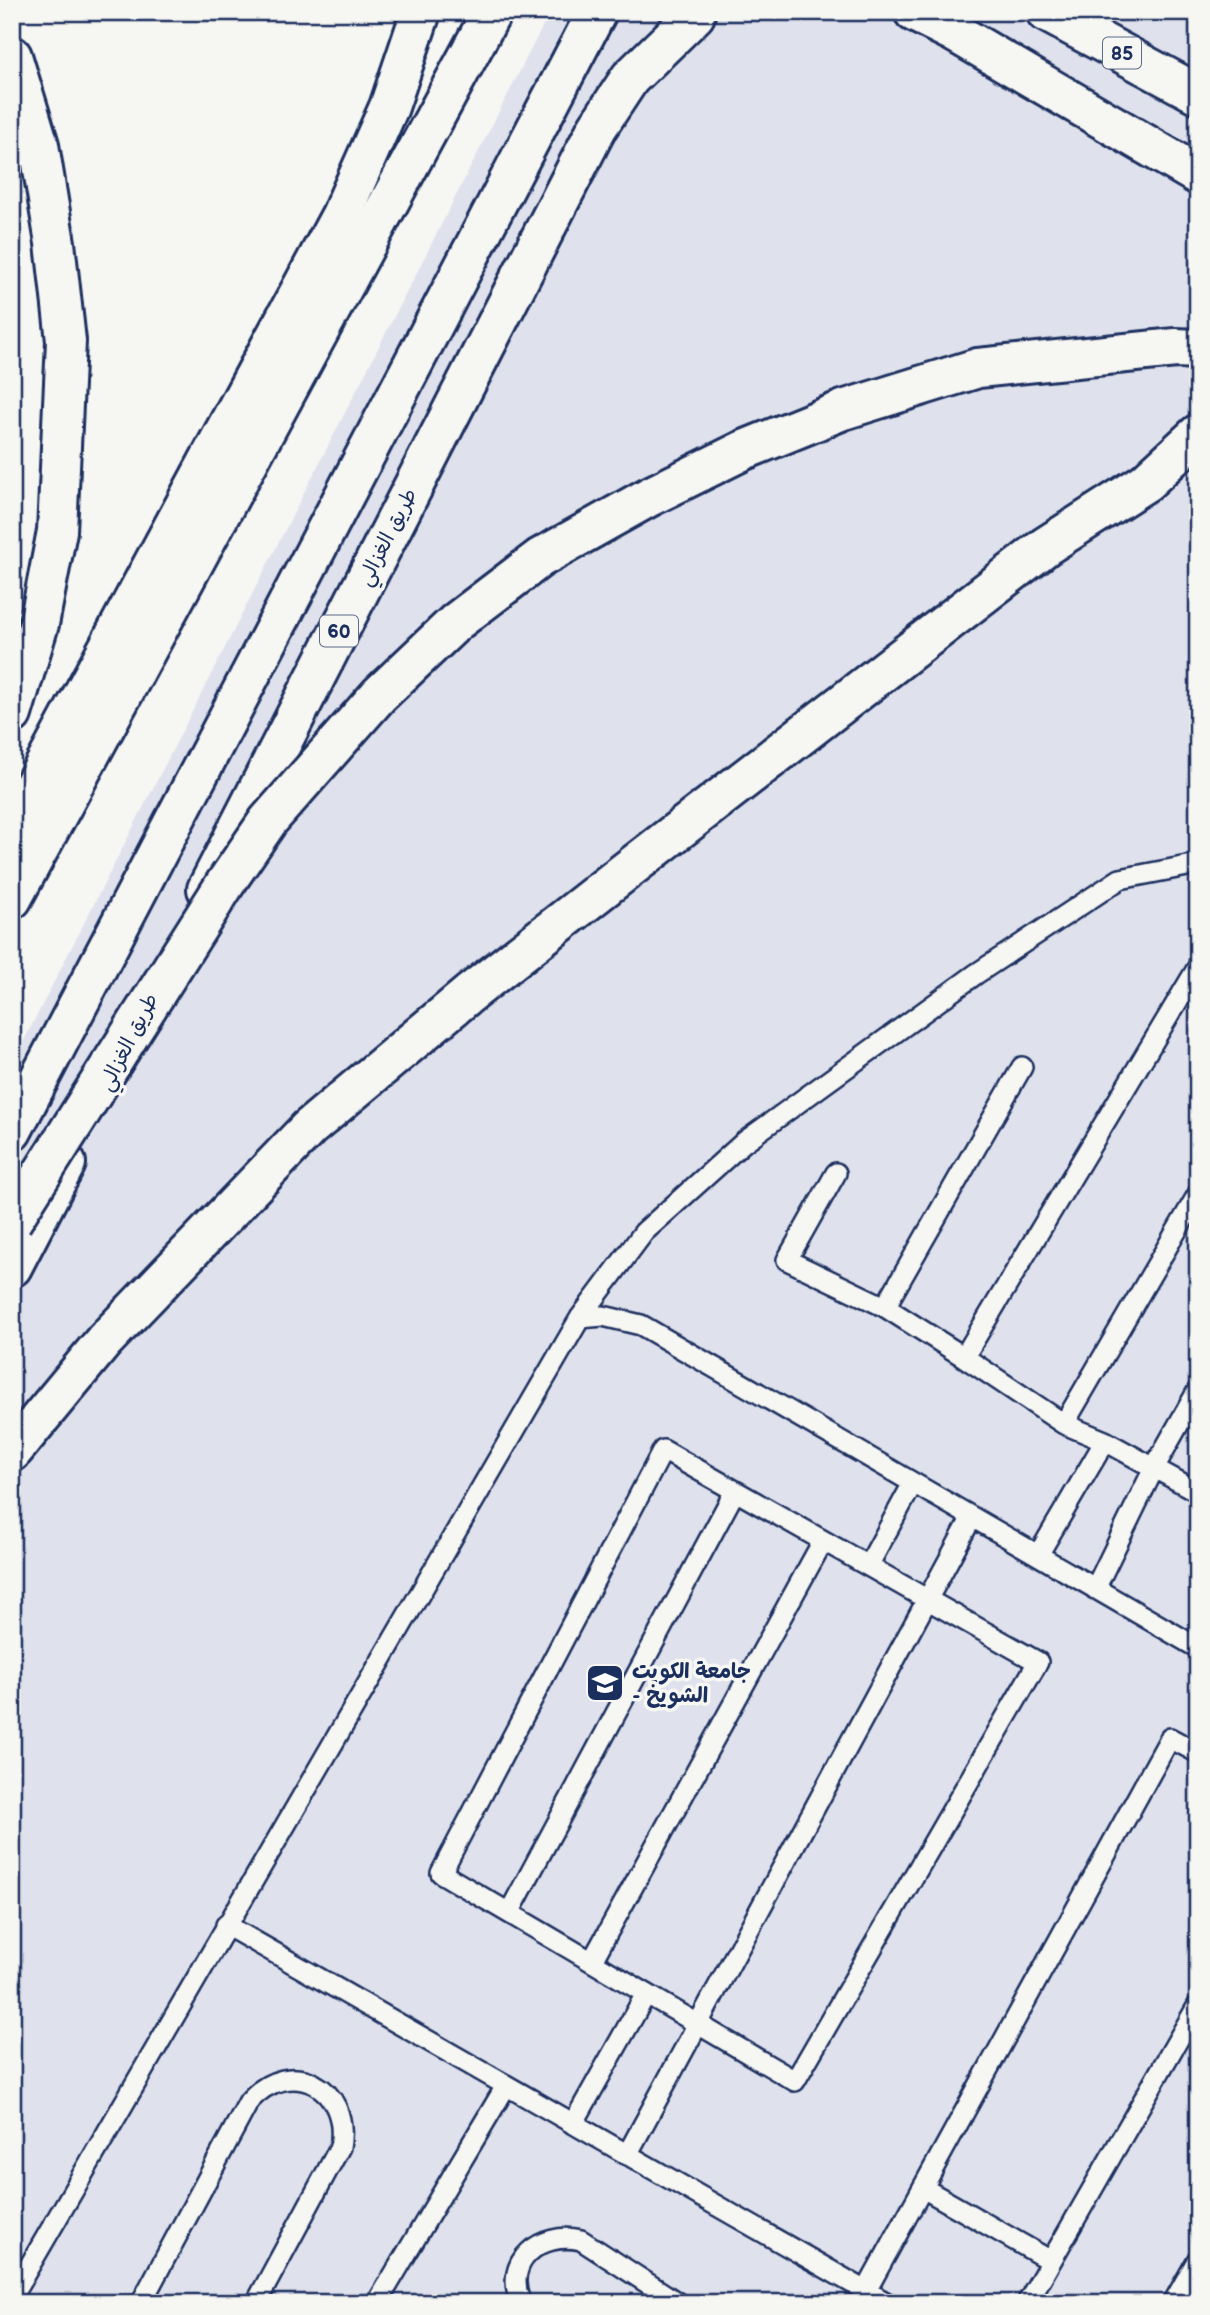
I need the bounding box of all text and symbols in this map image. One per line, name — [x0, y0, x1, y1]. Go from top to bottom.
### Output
road number: 85 — [1103, 38, 1141, 68]
street label: طريق الغزالي — [352, 484, 428, 593]
road number: 60 — [320, 616, 358, 646]
street label: طريق الغزالي — [93, 989, 169, 1098]
place label: جامعة الكويت - الشويخ — [632, 1659, 751, 1709]
school or university icon: جامعة الكويت - الشويخ — [584, 1662, 626, 1704]

